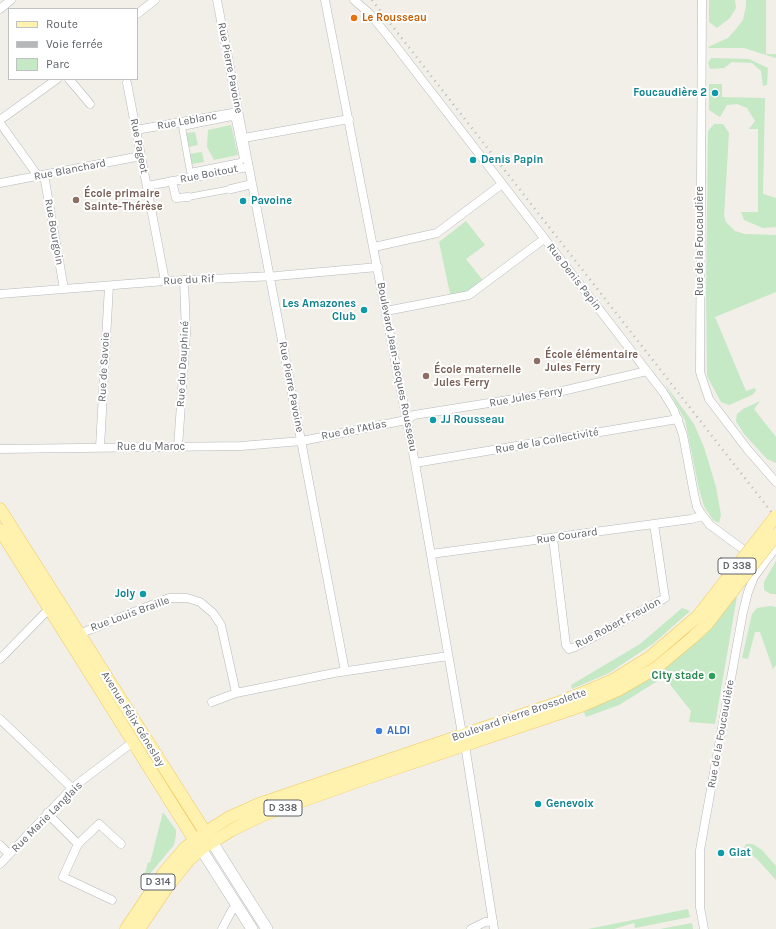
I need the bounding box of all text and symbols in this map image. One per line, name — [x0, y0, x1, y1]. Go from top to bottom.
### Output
legend — [8, 8, 138, 80]
place label: Le Rousseau — [362, 11, 427, 25]
marker: Le Rousseau — [349, 13, 359, 23]
text: Route — [46, 17, 78, 31]
street label: Rue Pierre Pavoine — [215, 22, 245, 114]
text: Voie ferrée — [46, 37, 103, 51]
text: Parc — [46, 57, 70, 71]
place label: Foucaudière 2 — [633, 86, 707, 100]
marker: Foucaudière 2 — [710, 88, 720, 98]
street label: Rue Leblanc — [156, 109, 218, 133]
street label: Rue Pageot — [127, 117, 151, 175]
place label: Denis Papin — [481, 153, 543, 167]
marker: Denis Papin — [468, 155, 478, 165]
street label: Rue Blanchard — [33, 157, 107, 183]
street label: Rue Boitout — [179, 162, 239, 186]
street label: Rue de la Foucaudière — [693, 186, 707, 296]
place label: École primaire Sainte-Thérèse — [84, 187, 162, 213]
place label: Pavoine — [251, 194, 292, 208]
marker: École primaire Sainte-Thérèse — [71, 195, 81, 205]
marker: Pavoine — [238, 196, 248, 206]
street label: Rue Bourgoin — [42, 198, 66, 266]
street label: Rue Denis Papin — [544, 241, 604, 313]
street label: Rue du Rif — [163, 272, 215, 288]
street label: Boulevard Jean-Jacques Rousseau — [374, 281, 420, 453]
place label: Les Amazones Club — [282, 297, 356, 323]
marker: Les Amazones Club — [359, 305, 369, 315]
street label: Rue du Dauphiné — [174, 321, 192, 407]
street label: Rue de Savoie — [96, 332, 112, 402]
street label: Rue Pierre Pavoine — [276, 341, 306, 433]
place label: École élémentaire Jules Ferry — [545, 348, 638, 374]
marker: École élémentaire Jules Ferry — [532, 356, 542, 366]
place label: École maternelle Jules Ferry — [434, 363, 521, 389]
marker: École maternelle Jules Ferry — [421, 371, 431, 381]
street label: Rue Jules Ferry — [488, 384, 564, 410]
place label: JJ Rousseau — [441, 413, 505, 427]
marker: JJ Rousseau — [428, 415, 438, 425]
street label: Rue de l'Atlas — [320, 417, 388, 443]
street label: Rue de la Collectivité — [494, 425, 600, 457]
street label: Rue du Maroc — [117, 440, 185, 454]
street label: Rue Courard — [536, 525, 598, 547]
road number: D 338 — [718, 558, 756, 574]
place label: Joly — [115, 587, 135, 601]
marker: Joly — [138, 589, 148, 599]
street label: Rue Louis Braille — [89, 594, 171, 634]
street label: Rue Robert Freulon — [573, 595, 663, 651]
street label: Avenue Félix Géneslay — [98, 669, 168, 769]
place label: City stade — [652, 669, 704, 683]
marker: City stade — [707, 671, 717, 681]
street label: Rue de la Foucaudière — [705, 679, 737, 789]
street label: Boulevard Pierre Brossolette — [450, 686, 588, 744]
place label: ALDI — [387, 724, 410, 738]
marker: ALDI — [374, 726, 384, 736]
street label: Rue Marie Langlais — [9, 779, 85, 855]
place label: Genevoix — [546, 797, 594, 811]
marker: Genevoix — [533, 799, 543, 809]
road number: D 338 — [264, 800, 302, 816]
place label: Giat — [729, 846, 751, 860]
marker: Giat — [716, 848, 726, 858]
road number: D 314 — [141, 874, 175, 890]

